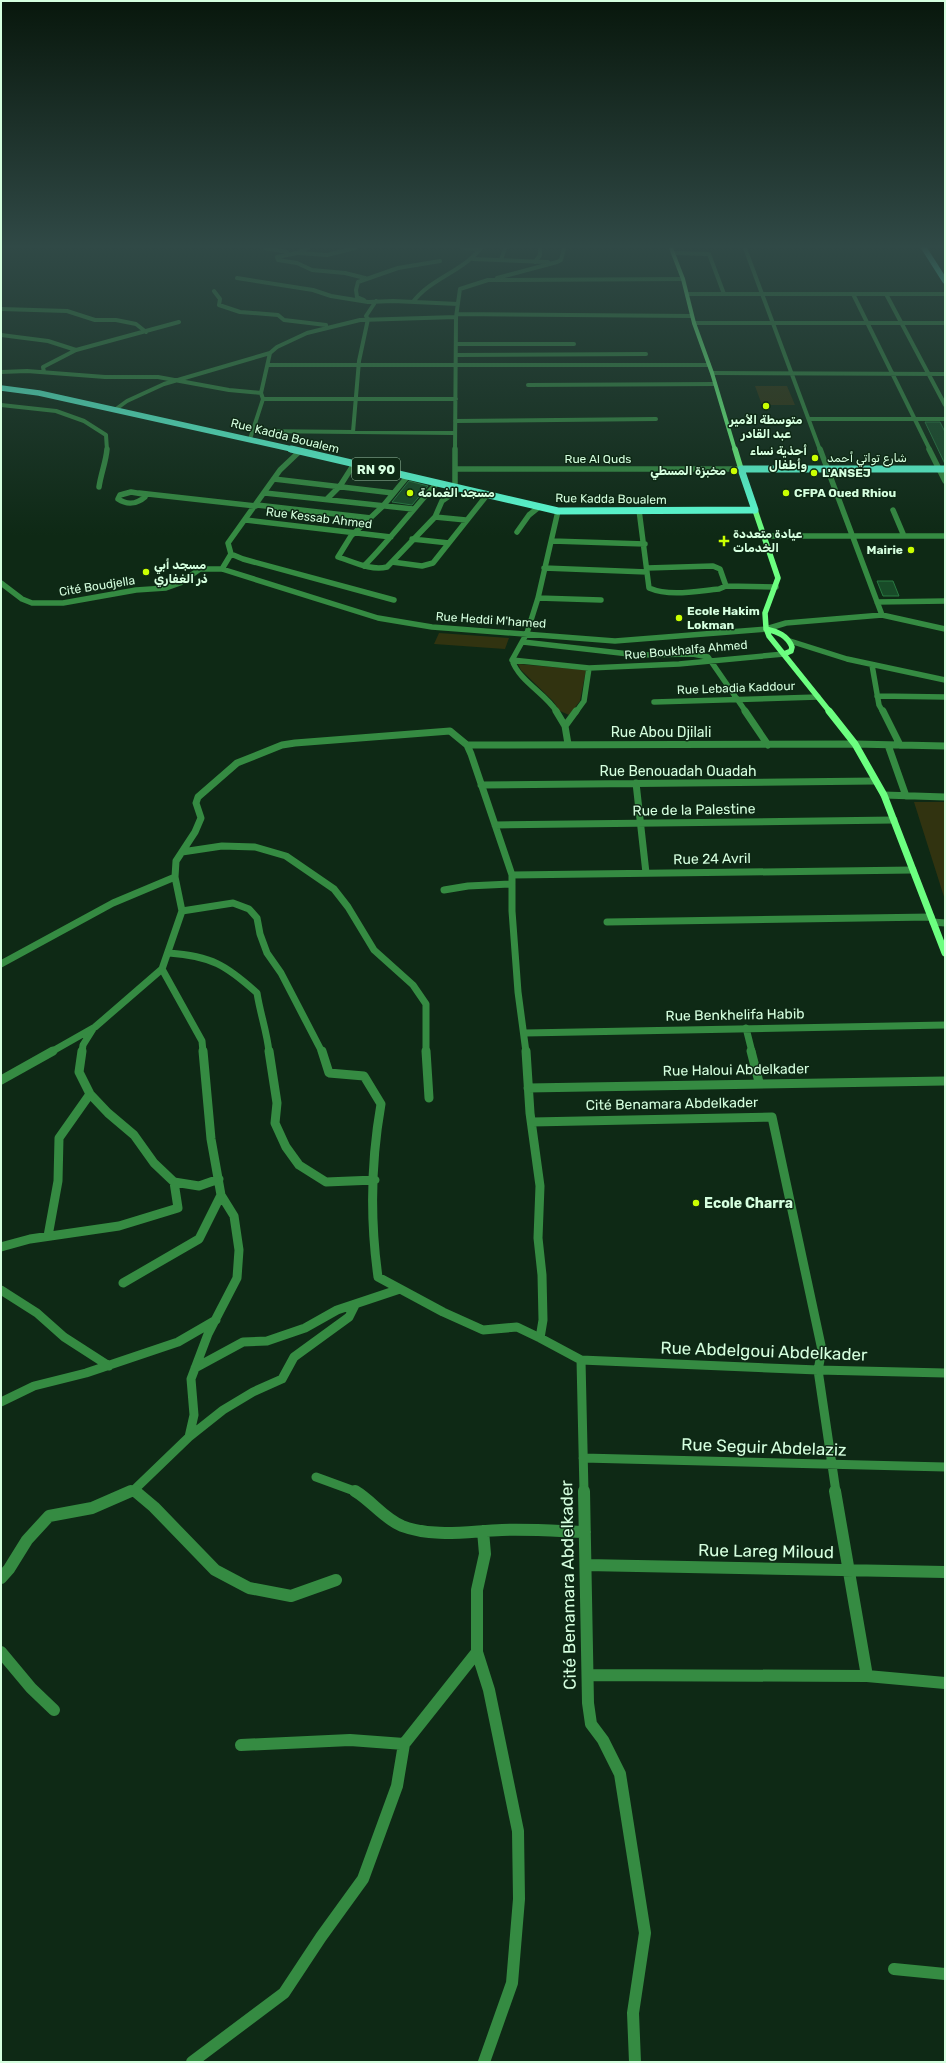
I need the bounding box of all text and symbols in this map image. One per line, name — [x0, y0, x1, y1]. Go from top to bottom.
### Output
marker: متوسطة الأمير عبد القادر — [761, 401, 771, 411]
place label: متوسطة الأمير عبد القادر — [729, 413, 802, 441]
street label: Rue Kadda Boualem — [229, 416, 341, 456]
place label: أحذية نساء وأطفال — [750, 444, 807, 472]
street label: شارع تواتي أحمد — [827, 451, 907, 467]
street label: Rue Al Quds — [565, 452, 631, 466]
marker: أحذية نساء وأطفال — [810, 453, 820, 463]
road number: RN 90 — [352, 458, 400, 480]
place label: مخبزة المسطي — [650, 464, 726, 480]
marker: مخبزة المسطي — [729, 466, 739, 476]
place label: L'ANSEJ — [822, 466, 871, 480]
marker: L'ANSEJ — [809, 468, 819, 478]
place label: مسجد الغمامة — [418, 486, 495, 500]
place label: CFPA Oued Rhiou — [794, 486, 896, 500]
marker: مسجد الغمامة — [405, 488, 415, 498]
marker: CFPA Oued Rhiou — [781, 488, 791, 498]
street label: Rue Kadda Boualem — [555, 491, 667, 507]
street label: Rue Kessab Ahmed — [265, 505, 373, 531]
place label: عيادة متعددة الخدمات — [733, 527, 802, 555]
marker: عيادة متعددة الخدمات — [718, 535, 730, 547]
place label: Mairie — [867, 543, 903, 557]
marker: Mairie — [906, 545, 916, 555]
place label: مسجد أبي ذر الغفاري — [154, 558, 208, 587]
marker: مسجد أبي ذر الغفاري — [141, 567, 151, 577]
street label: Cité Boudjella — [58, 573, 136, 599]
place label: Ecole Hakim Lokman — [687, 604, 760, 632]
street label: Rue Heddi M'hamed — [435, 609, 547, 631]
marker: Ecole Hakim Lokman — [674, 613, 684, 623]
street label: Rue Boukhalfa Ahmed — [624, 638, 748, 662]
street label: Rue Lebadia Kaddour — [677, 679, 796, 697]
street label: Rue Abou Djilali — [611, 724, 711, 741]
street label: Rue Benouadah Ouadah — [600, 763, 756, 780]
street label: Rue de la Palestine — [632, 800, 756, 820]
street label: Rue 24 Avril — [673, 850, 751, 868]
street label: Rue Benkhelifa Habib — [665, 1005, 805, 1025]
street label: Rue Haloui Abdelkader — [663, 1060, 810, 1080]
street label: Cité Benamara Abdelkader — [586, 1094, 759, 1114]
place label: Ecole Charra — [704, 1195, 793, 1212]
marker: Ecole Charra — [691, 1198, 701, 1208]
street label: Rue Abdelgoui Abdelkader — [660, 1337, 868, 1365]
street label: Rue Seguir Abdelaziz — [681, 1434, 847, 1460]
street label: Cité Benamara Abdelkader — [556, 1480, 580, 1690]
street label: Rue Lareg Miloud — [698, 1540, 834, 1562]

